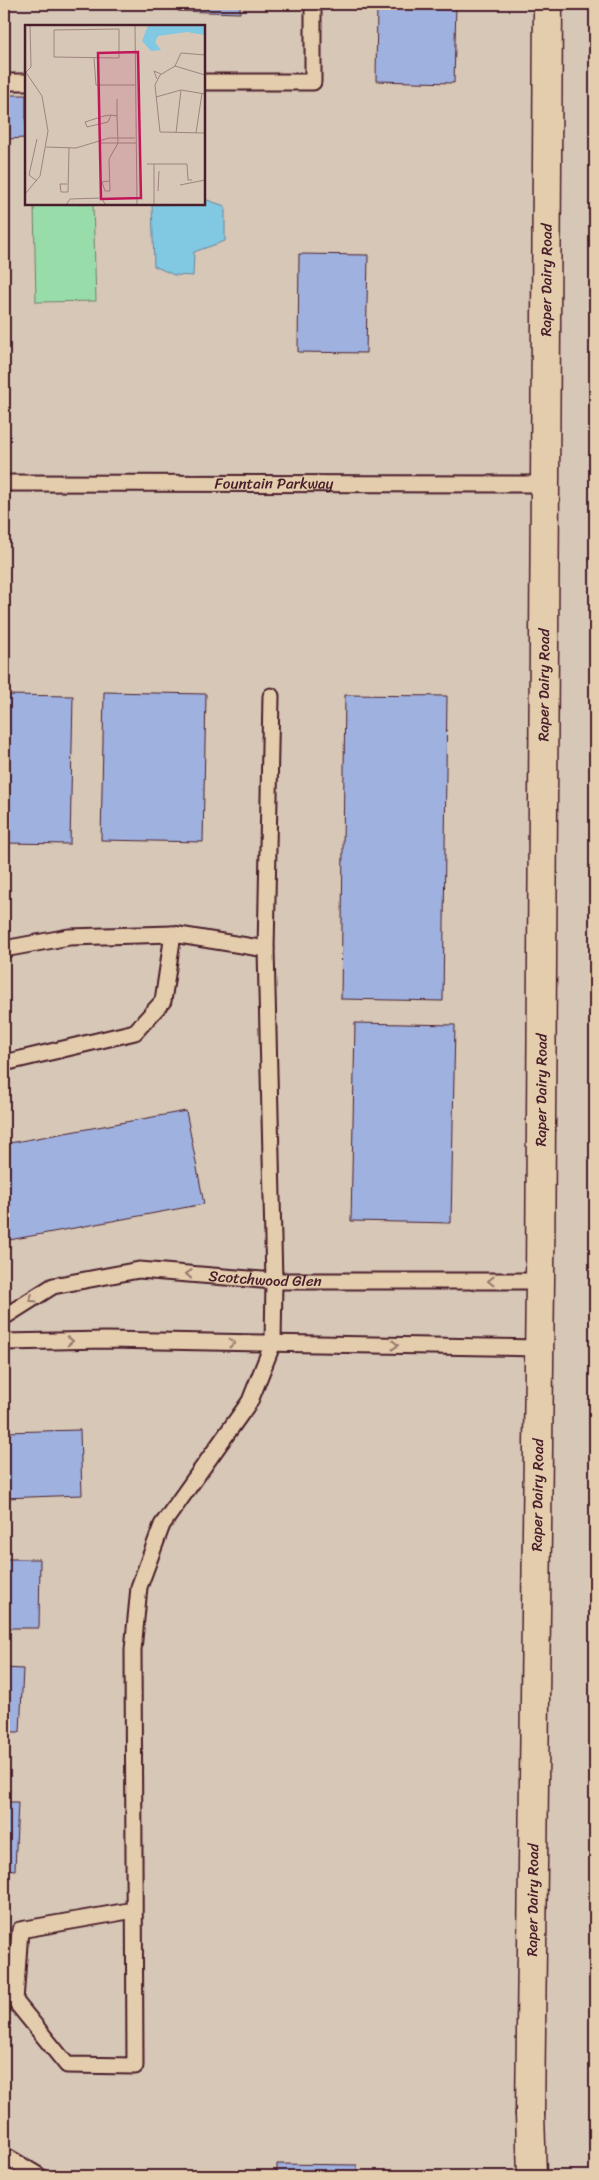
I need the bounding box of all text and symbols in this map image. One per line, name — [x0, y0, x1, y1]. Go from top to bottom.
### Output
inset map — [25, 25, 205, 205]
street label: Raper Dairy Road — [533, 222, 560, 337]
street label: Fountain Parkway — [215, 470, 334, 497]
street label: Raper Dairy Road — [530, 627, 557, 742]
street label: Raper Dairy Road — [528, 1032, 555, 1147]
street label: Scotchwood Glen — [208, 1263, 322, 1294]
one-way arrow — [184, 1269, 192, 1280]
one-way arrow — [487, 1276, 494, 1286]
one-way arrow — [28, 1293, 37, 1303]
one-way arrow — [66, 1336, 74, 1346]
one-way arrow — [229, 1337, 237, 1348]
one-way arrow — [391, 1340, 399, 1351]
street label: Raper Dairy Road — [524, 1437, 551, 1552]
street label: Raper Dairy Road — [519, 1842, 546, 1957]

